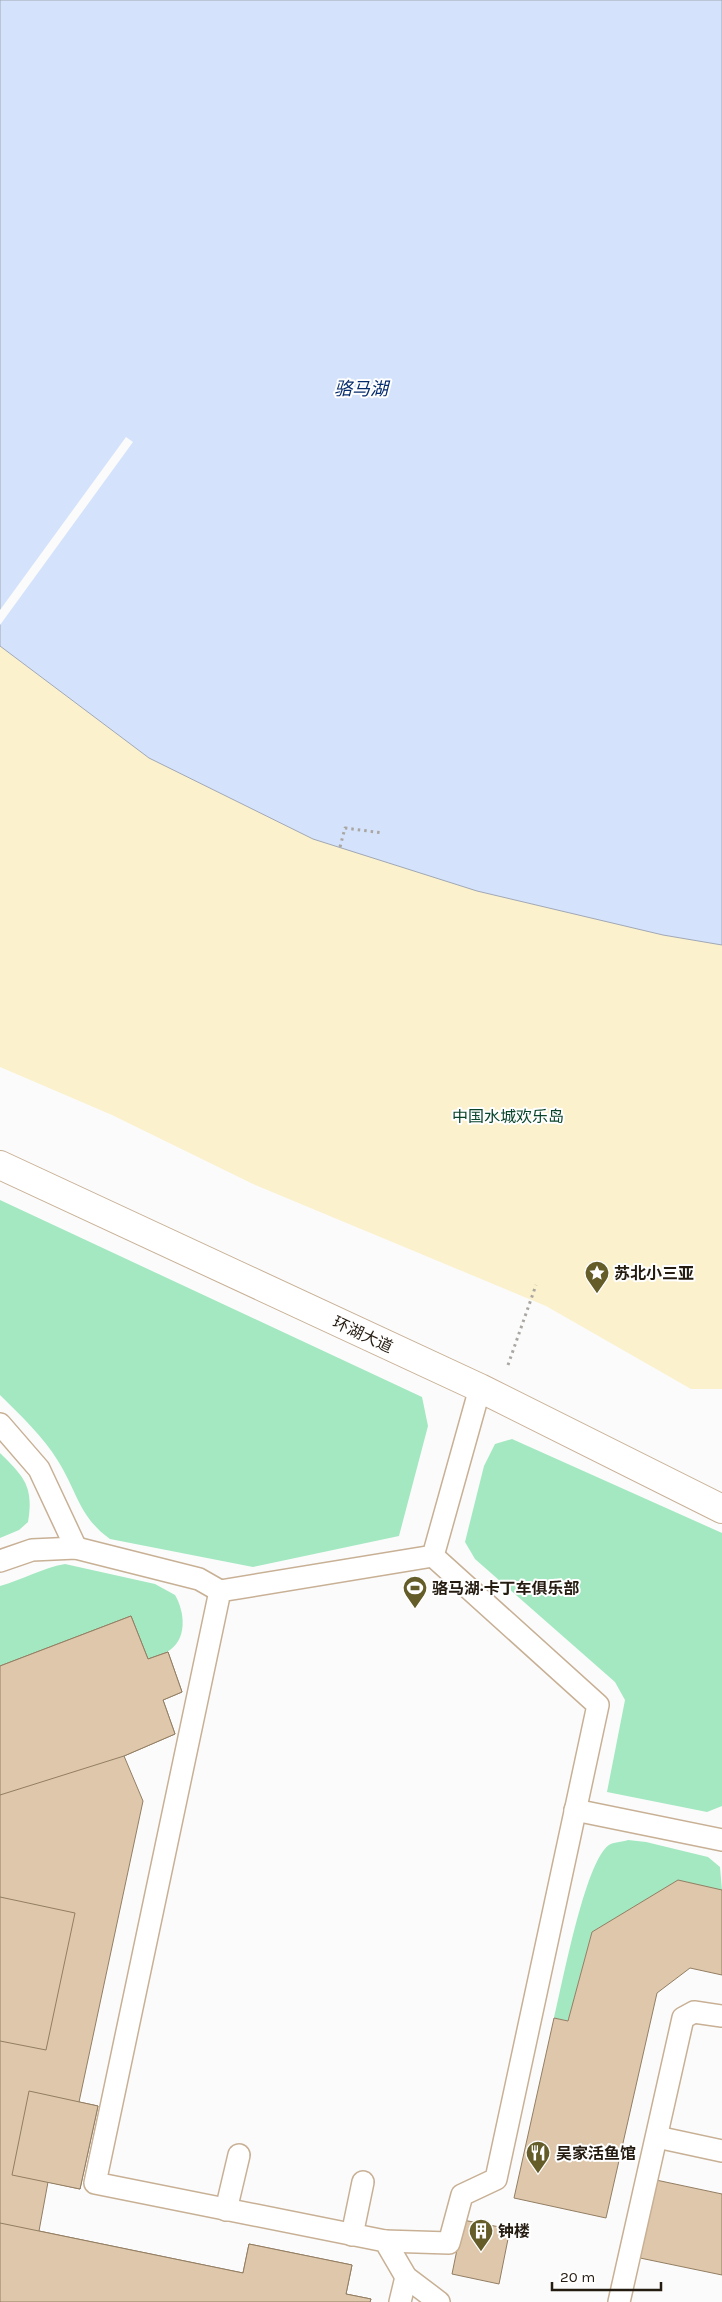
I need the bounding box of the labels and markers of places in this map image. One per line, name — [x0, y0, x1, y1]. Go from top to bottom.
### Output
place icon: 苏北小三亚 — [584, 1260, 610, 1294]
place label: 苏北小三亚 — [614, 1264, 694, 1283]
sports icon: 骆马湖·卡丁车俱乐部 — [402, 1575, 428, 1609]
place label: 骆马湖·卡丁车俱乐部 — [432, 1579, 579, 1598]
restaurant icon: 吴家活鱼馆 — [525, 2140, 551, 2174]
place label: 吴家活鱼馆 — [556, 2144, 636, 2163]
building icon: 钟楼 — [468, 2218, 494, 2252]
place label: 钟楼 — [498, 2222, 530, 2241]

